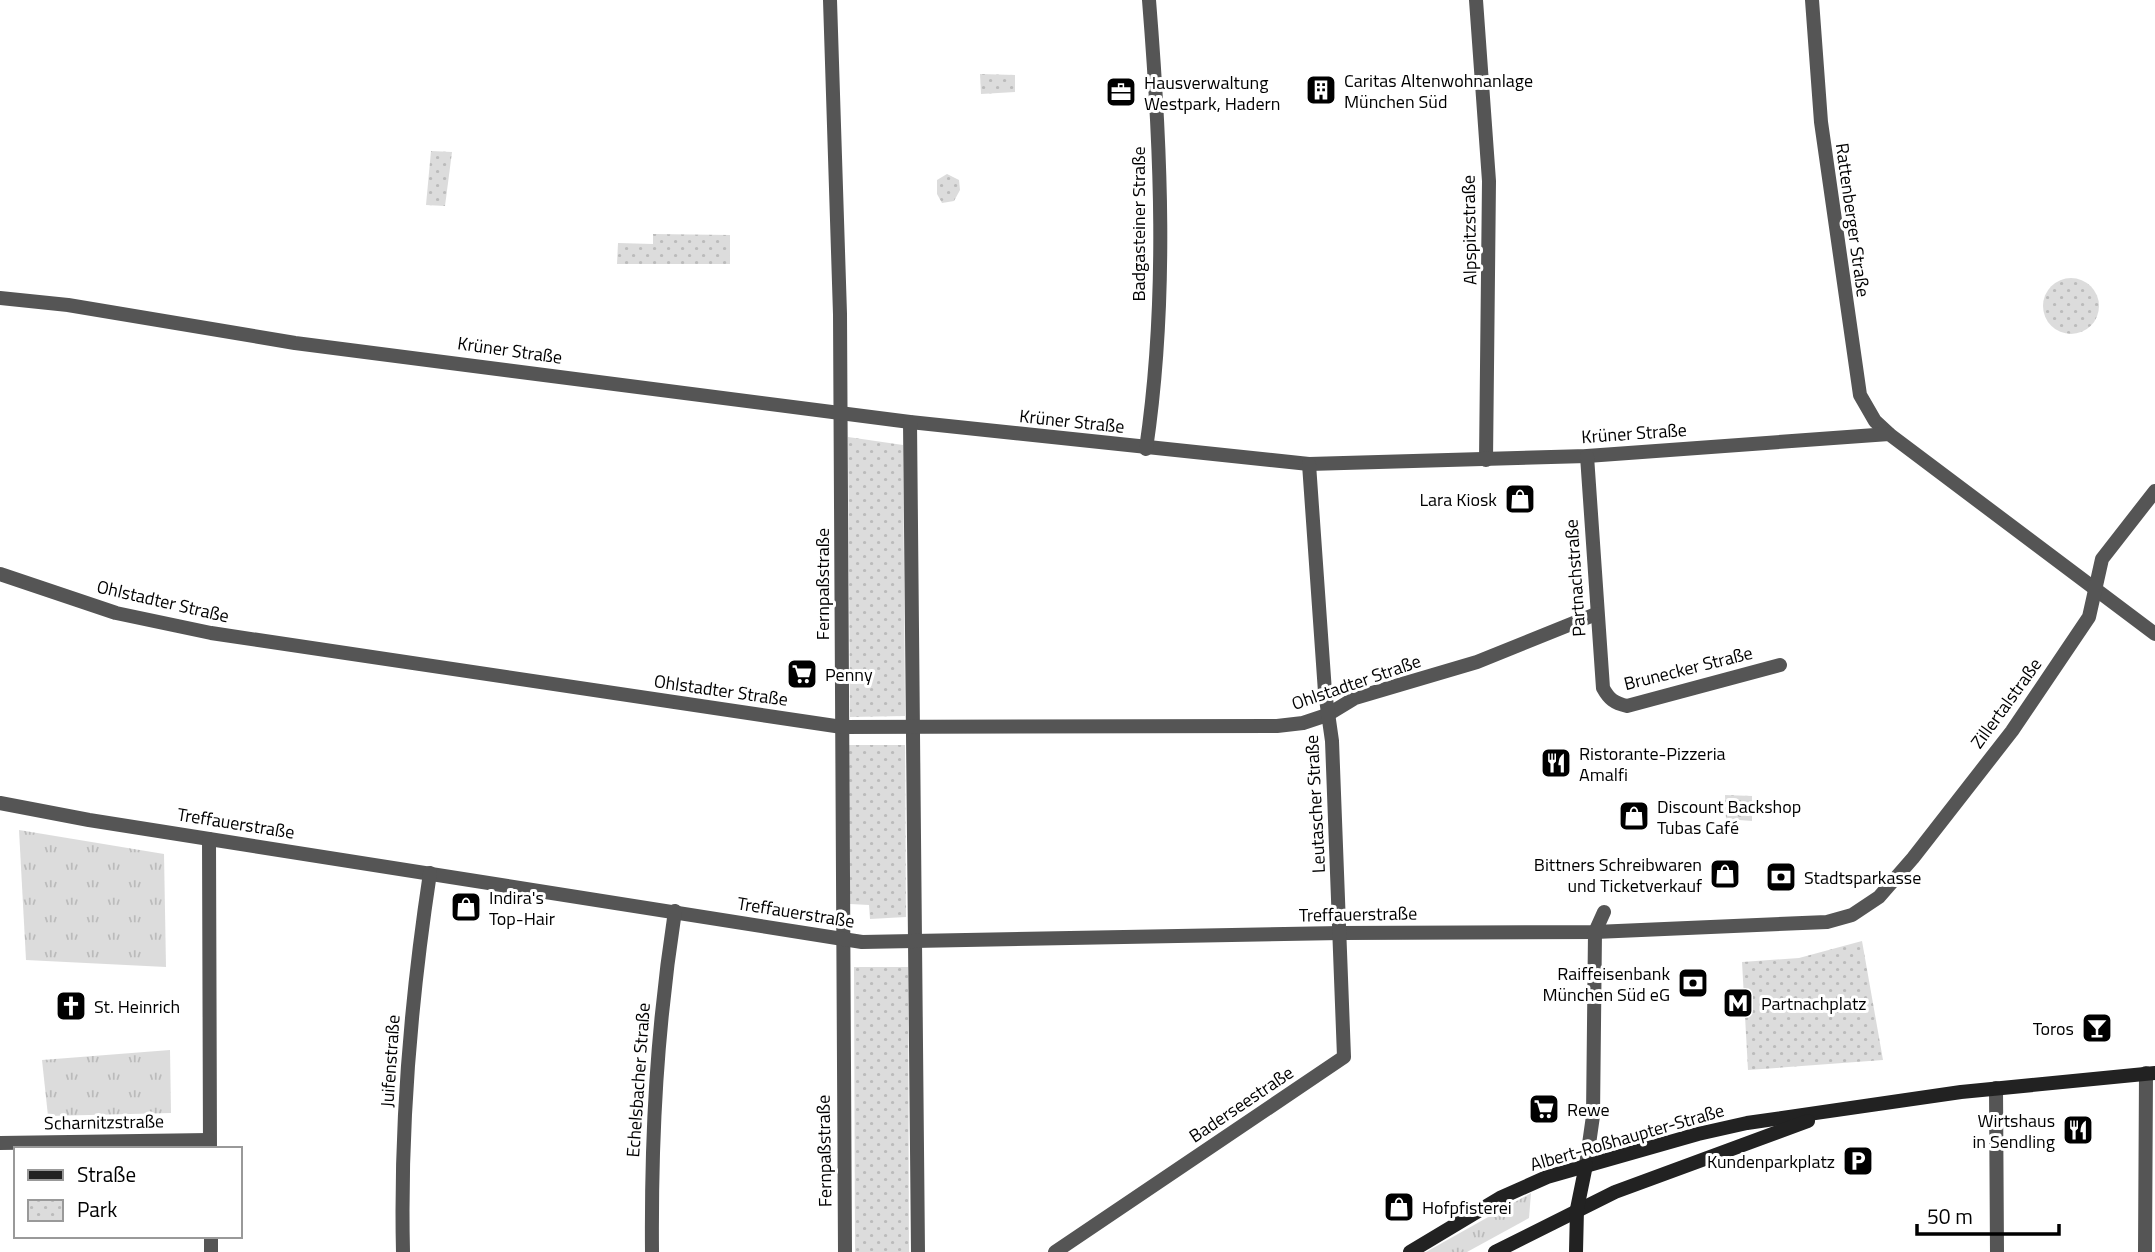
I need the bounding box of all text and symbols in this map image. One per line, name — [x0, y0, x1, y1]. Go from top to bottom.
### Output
place label: Caritas Altenwohnanlage München Süd — [1344, 67, 1533, 115]
place label: Hausverwaltung Westpark, Hadern — [1144, 69, 1280, 117]
building icon: Caritas Altenwohnanlage München Süd — [1304, 73, 1338, 107]
office icon: Hausverwaltung Westpark, Hadern — [1104, 75, 1138, 109]
street label: Rattenberger Straße — [1829, 141, 1877, 299]
street label: Badgasteiner Straße — [1125, 146, 1152, 302]
street label: Alpspitzstraße — [1455, 175, 1483, 285]
street label: Krüner Straße — [456, 329, 564, 371]
street label: Krüner Straße — [1018, 402, 1126, 440]
street label: Krüner Straße — [1580, 416, 1688, 450]
shop icon: Lara Kiosk — [1503, 482, 1537, 516]
place label: Lara Kiosk — [1419, 486, 1497, 513]
street label: Partnachstraße — [1557, 518, 1593, 638]
street label: Fernpaßstraße — [809, 528, 836, 640]
street label: Ohlstadter Straße — [94, 573, 232, 629]
street label: Brunecker Straße — [1621, 639, 1755, 697]
street label: Ohlstadter Straße — [1288, 647, 1424, 717]
street label: Zillertalstraße — [1964, 652, 2048, 754]
supermarket icon: Penny — [785, 657, 819, 691]
place label: Penny — [825, 661, 873, 688]
street label: Ohlstadter Straße — [652, 667, 790, 713]
street label: Leutascher Straße — [1298, 734, 1332, 874]
place label: Ristorante-Pizzeria Amalfi — [1579, 740, 1726, 788]
restaurant icon: Ristorante-Pizzeria Amalfi — [1539, 746, 1573, 780]
place label: Discount Backshop Tubas Café — [1657, 793, 1801, 841]
shop icon: Discount Backshop Tubas Café — [1617, 799, 1651, 833]
street label: Treffauerstraße — [175, 800, 297, 846]
place label: Bittners Schreibwaren und Ticketverkauf — [1534, 851, 1702, 899]
shop icon: Bittners Schreibwaren und Ticketverkauf — [1708, 857, 1742, 891]
bank icon: Stadtsparkasse — [1764, 860, 1798, 894]
place label: Stadtsparkasse — [1804, 864, 1921, 891]
place label: Indira's Top-Hair — [489, 884, 555, 932]
street label: Treffauerstraße — [735, 889, 857, 935]
shop icon: Indira's Top-Hair — [449, 890, 483, 924]
street label: Treffauerstraße — [1299, 899, 1417, 929]
place label: Raiffeisenbank München Süd eG — [1542, 960, 1670, 1008]
bank icon: Raiffeisenbank München Süd eG — [1676, 966, 1710, 1000]
metro station icon: Partnachplatz — [1721, 986, 1755, 1020]
church icon: St. Heinrich — [54, 989, 88, 1023]
place label: Partnachplatz — [1761, 990, 1867, 1017]
place label: St. Heinrich — [94, 993, 180, 1020]
street label: Echelsbacher Straße — [619, 1002, 657, 1158]
bar icon: Toros — [2080, 1011, 2114, 1045]
street label: Juifenstraße — [373, 1014, 407, 1108]
place label: Toros — [2033, 1015, 2074, 1042]
street label: Baderseestraße — [1183, 1059, 1299, 1149]
supermarket icon: Rewe — [1527, 1092, 1561, 1126]
street label: Fernpaßstraße — [810, 1095, 838, 1207]
street label: Albert-Roßhaupter-Straße — [1527, 1096, 1727, 1178]
place label: Rewe — [1567, 1096, 1610, 1123]
street label: Scharnitzstraße — [44, 1107, 164, 1137]
place label: Wirtshaus in Sendling — [1972, 1107, 2055, 1155]
restaurant icon: Wirtshaus in Sendling — [2061, 1113, 2095, 1147]
parking icon: Kundenparkplatz — [1841, 1144, 1875, 1178]
legend — [14, 1147, 242, 1238]
place label: Kundenparkplatz — [1707, 1148, 1835, 1175]
text: Straße — [77, 1158, 136, 1190]
shop icon: Hofpfisterei — [1382, 1190, 1416, 1224]
scale bar — [1917, 1192, 2059, 1236]
text: Park — [77, 1193, 117, 1225]
place label: Hofpfisterei — [1422, 1194, 1512, 1221]
text: 50 m — [1927, 1200, 1973, 1232]

